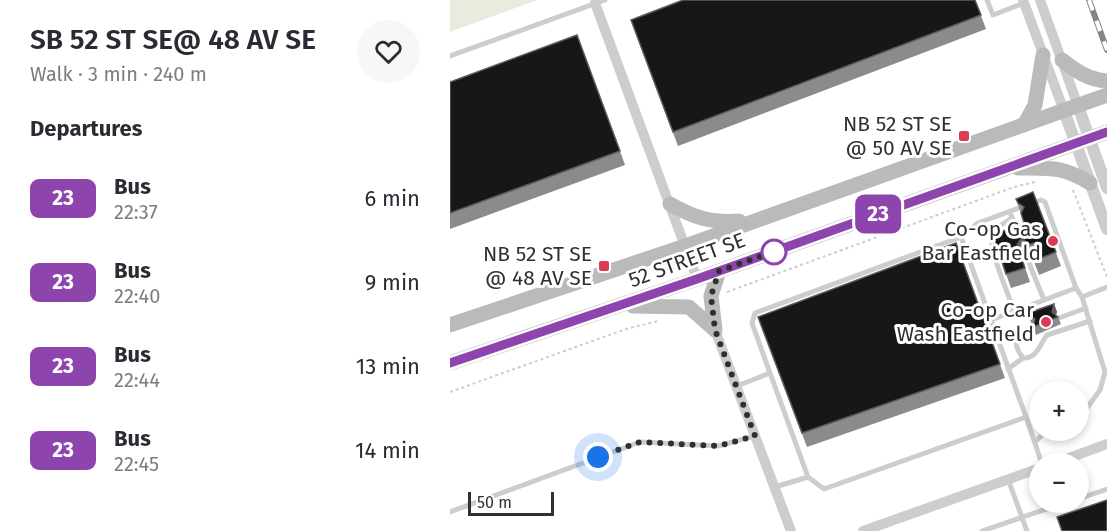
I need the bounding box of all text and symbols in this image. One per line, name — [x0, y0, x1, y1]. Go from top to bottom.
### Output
button: heart — [357, 20, 420, 83]
text: SB 52 ST SE@ 48 AV SE — [30, 23, 316, 56]
text: Walk · 3 min · 240 m — [30, 62, 207, 86]
place label: NB 52 ST SE @ 50 AV SE — [843, 111, 952, 161]
text: Departures — [30, 115, 142, 142]
marker: NB 52 ST SE @ 50 AV SE — [957, 129, 971, 143]
text: Bus — [114, 173, 151, 200]
text: 23 — [52, 185, 74, 211]
text: 6 min — [364, 185, 420, 212]
line badge: 23 — [851, 194, 905, 234]
text: 22:37 — [114, 200, 158, 224]
text: 23 — [867, 201, 889, 227]
place label: Co-op Gas Bar Eastfield — [921, 216, 1041, 266]
street label: 52 STREET SE — [625, 227, 749, 293]
marker: Co-op Gas Bar Eastfield — [1046, 234, 1060, 248]
unlabelled marker — [761, 239, 787, 265]
place label: NB 52 ST SE @ 48 AV SE — [483, 241, 592, 291]
text: Bus — [114, 257, 151, 284]
marker: NB 52 ST SE @ 48 AV SE — [597, 259, 611, 273]
text: 23 — [52, 269, 74, 295]
text: 9 min — [365, 269, 420, 296]
text: 22:40 — [114, 284, 160, 308]
place label: Co-op Car Wash Eastfield — [897, 297, 1034, 347]
marker: Co-op Car Wash Eastfield — [1039, 315, 1053, 329]
text: Bus — [114, 341, 151, 368]
text: 23 — [52, 353, 74, 379]
text: 13 min — [356, 353, 420, 380]
text: 22:44 — [114, 368, 160, 392]
map controls — [1029, 381, 1089, 513]
button: + — [1029, 381, 1089, 441]
text: Bus — [114, 425, 151, 452]
text: 23 — [52, 437, 74, 463]
text: 14 min — [355, 437, 420, 464]
your location — [583, 442, 613, 472]
text: 22:45 — [114, 452, 159, 476]
button: − — [1029, 453, 1089, 513]
scale bar — [468, 489, 554, 516]
text: 50 m — [477, 493, 512, 512]

